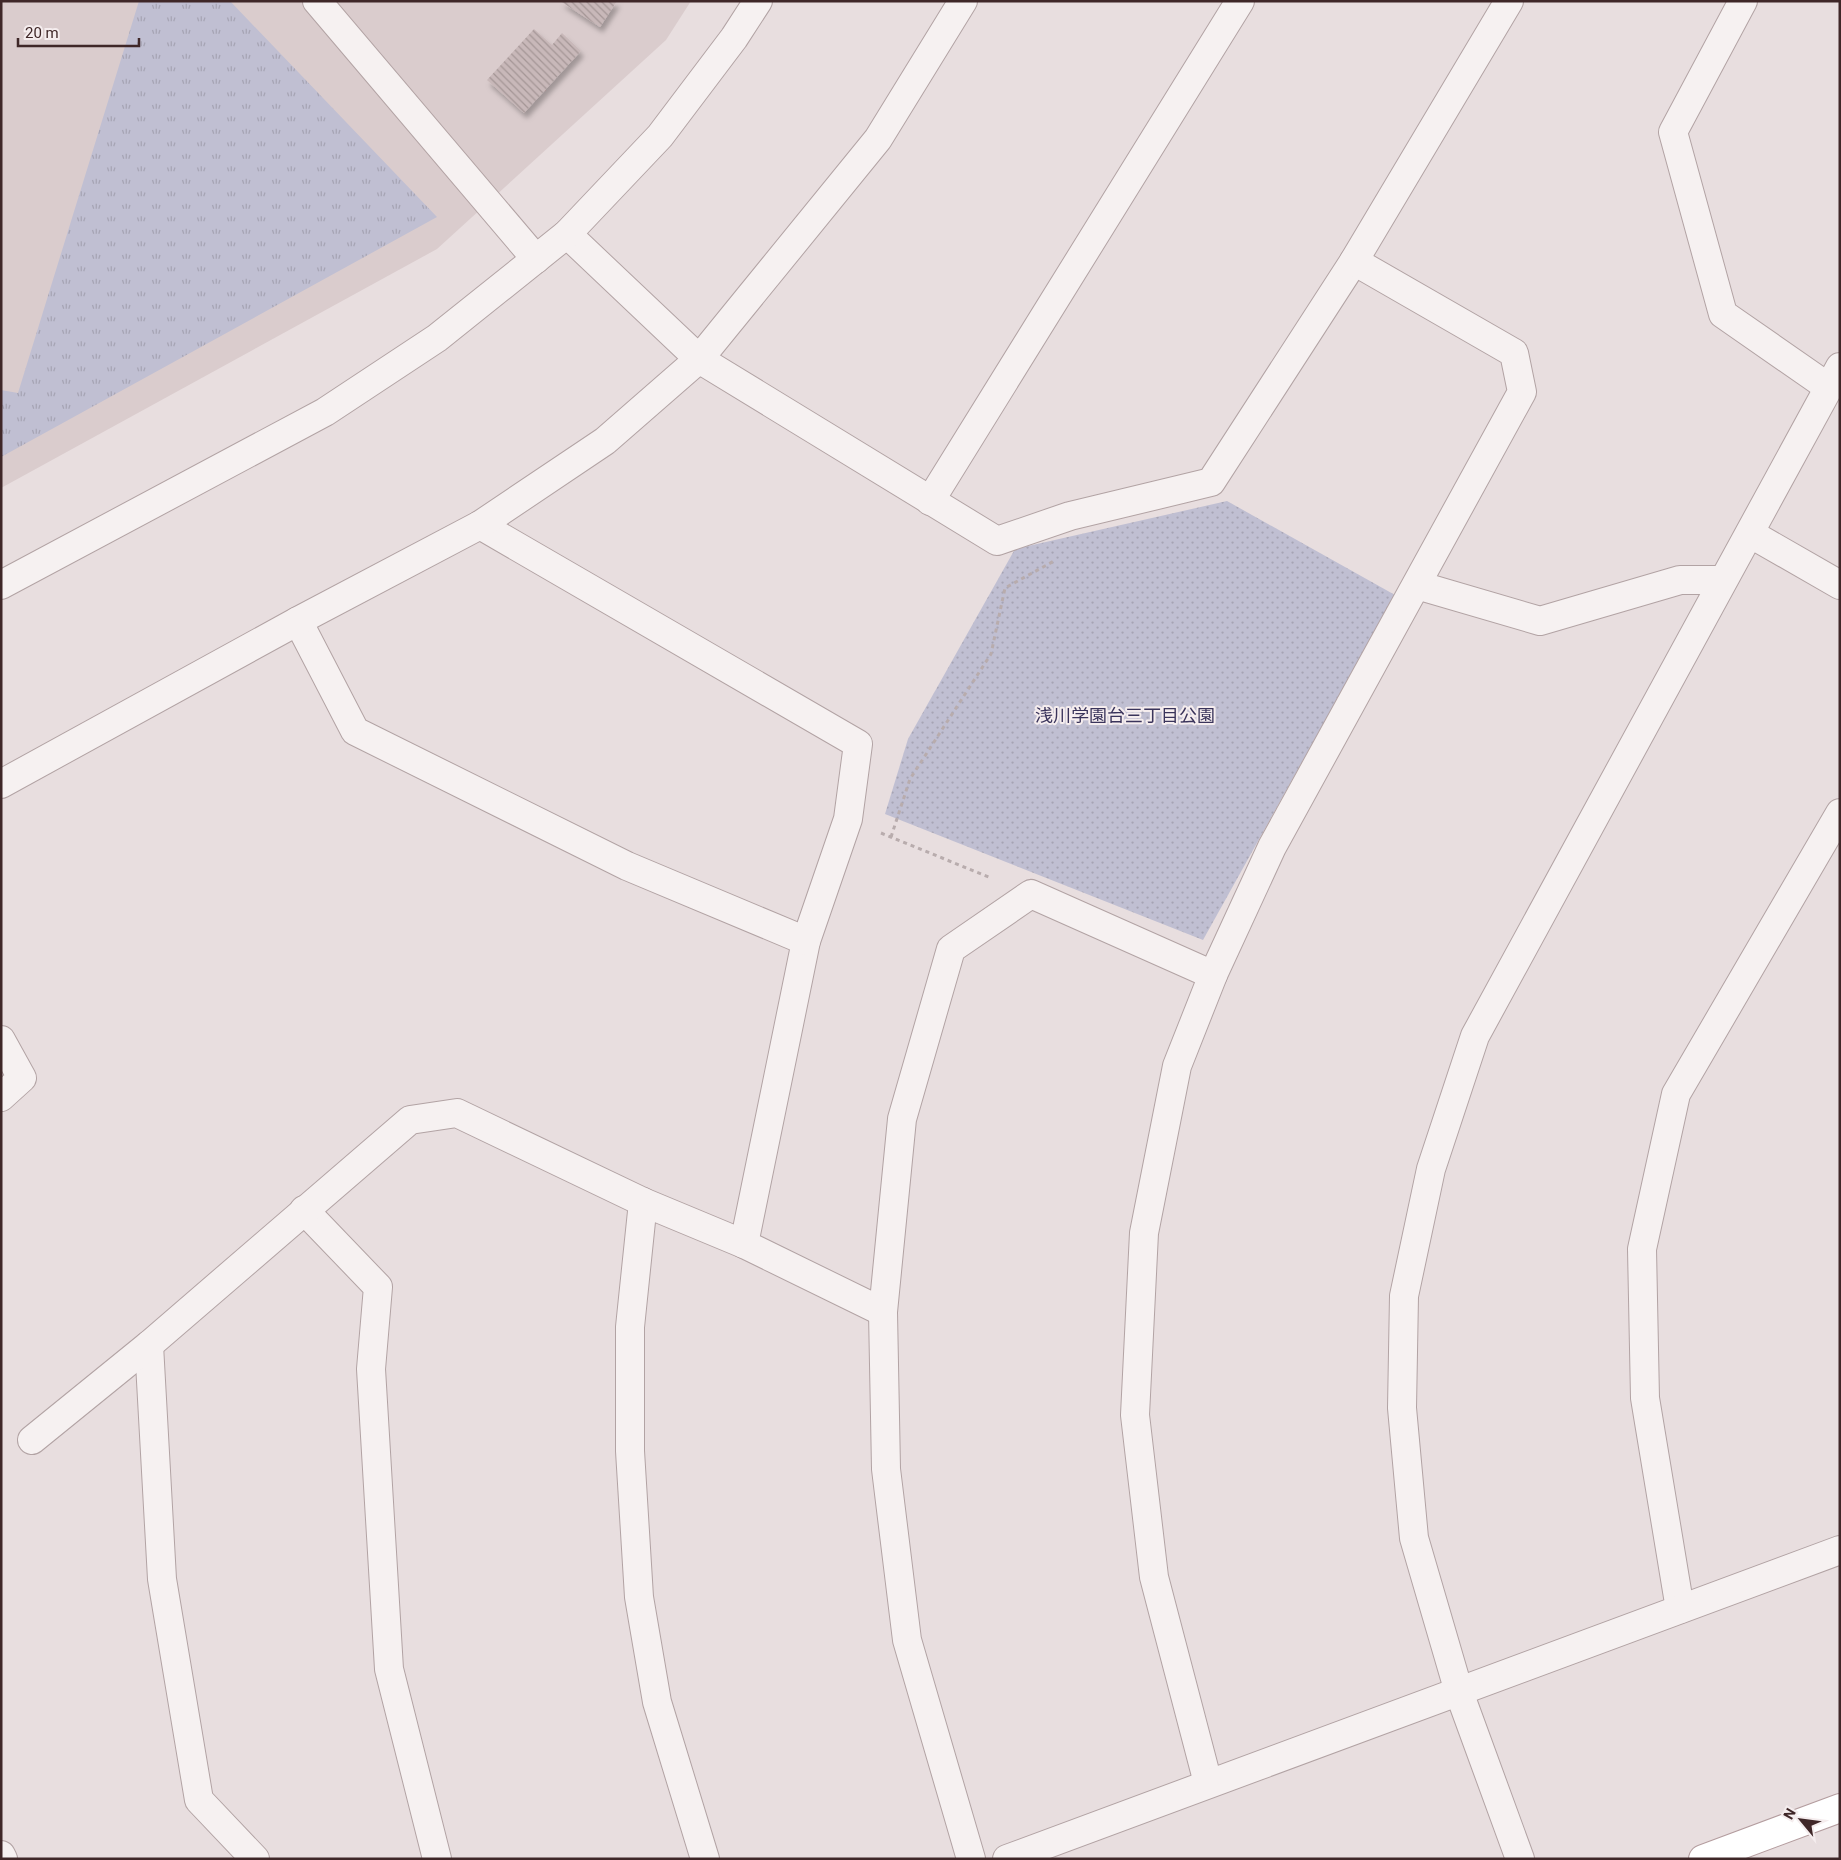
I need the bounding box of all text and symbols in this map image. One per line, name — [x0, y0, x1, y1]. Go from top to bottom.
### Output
scale bar — [18, 15, 139, 47]
text: 20 m — [25, 24, 59, 42]
park label: 浅川学園台三丁目公園 — [1035, 705, 1215, 726]
north arrow — [1776, 1795, 1826, 1845]
text: N — [1780, 1805, 1799, 1822]

